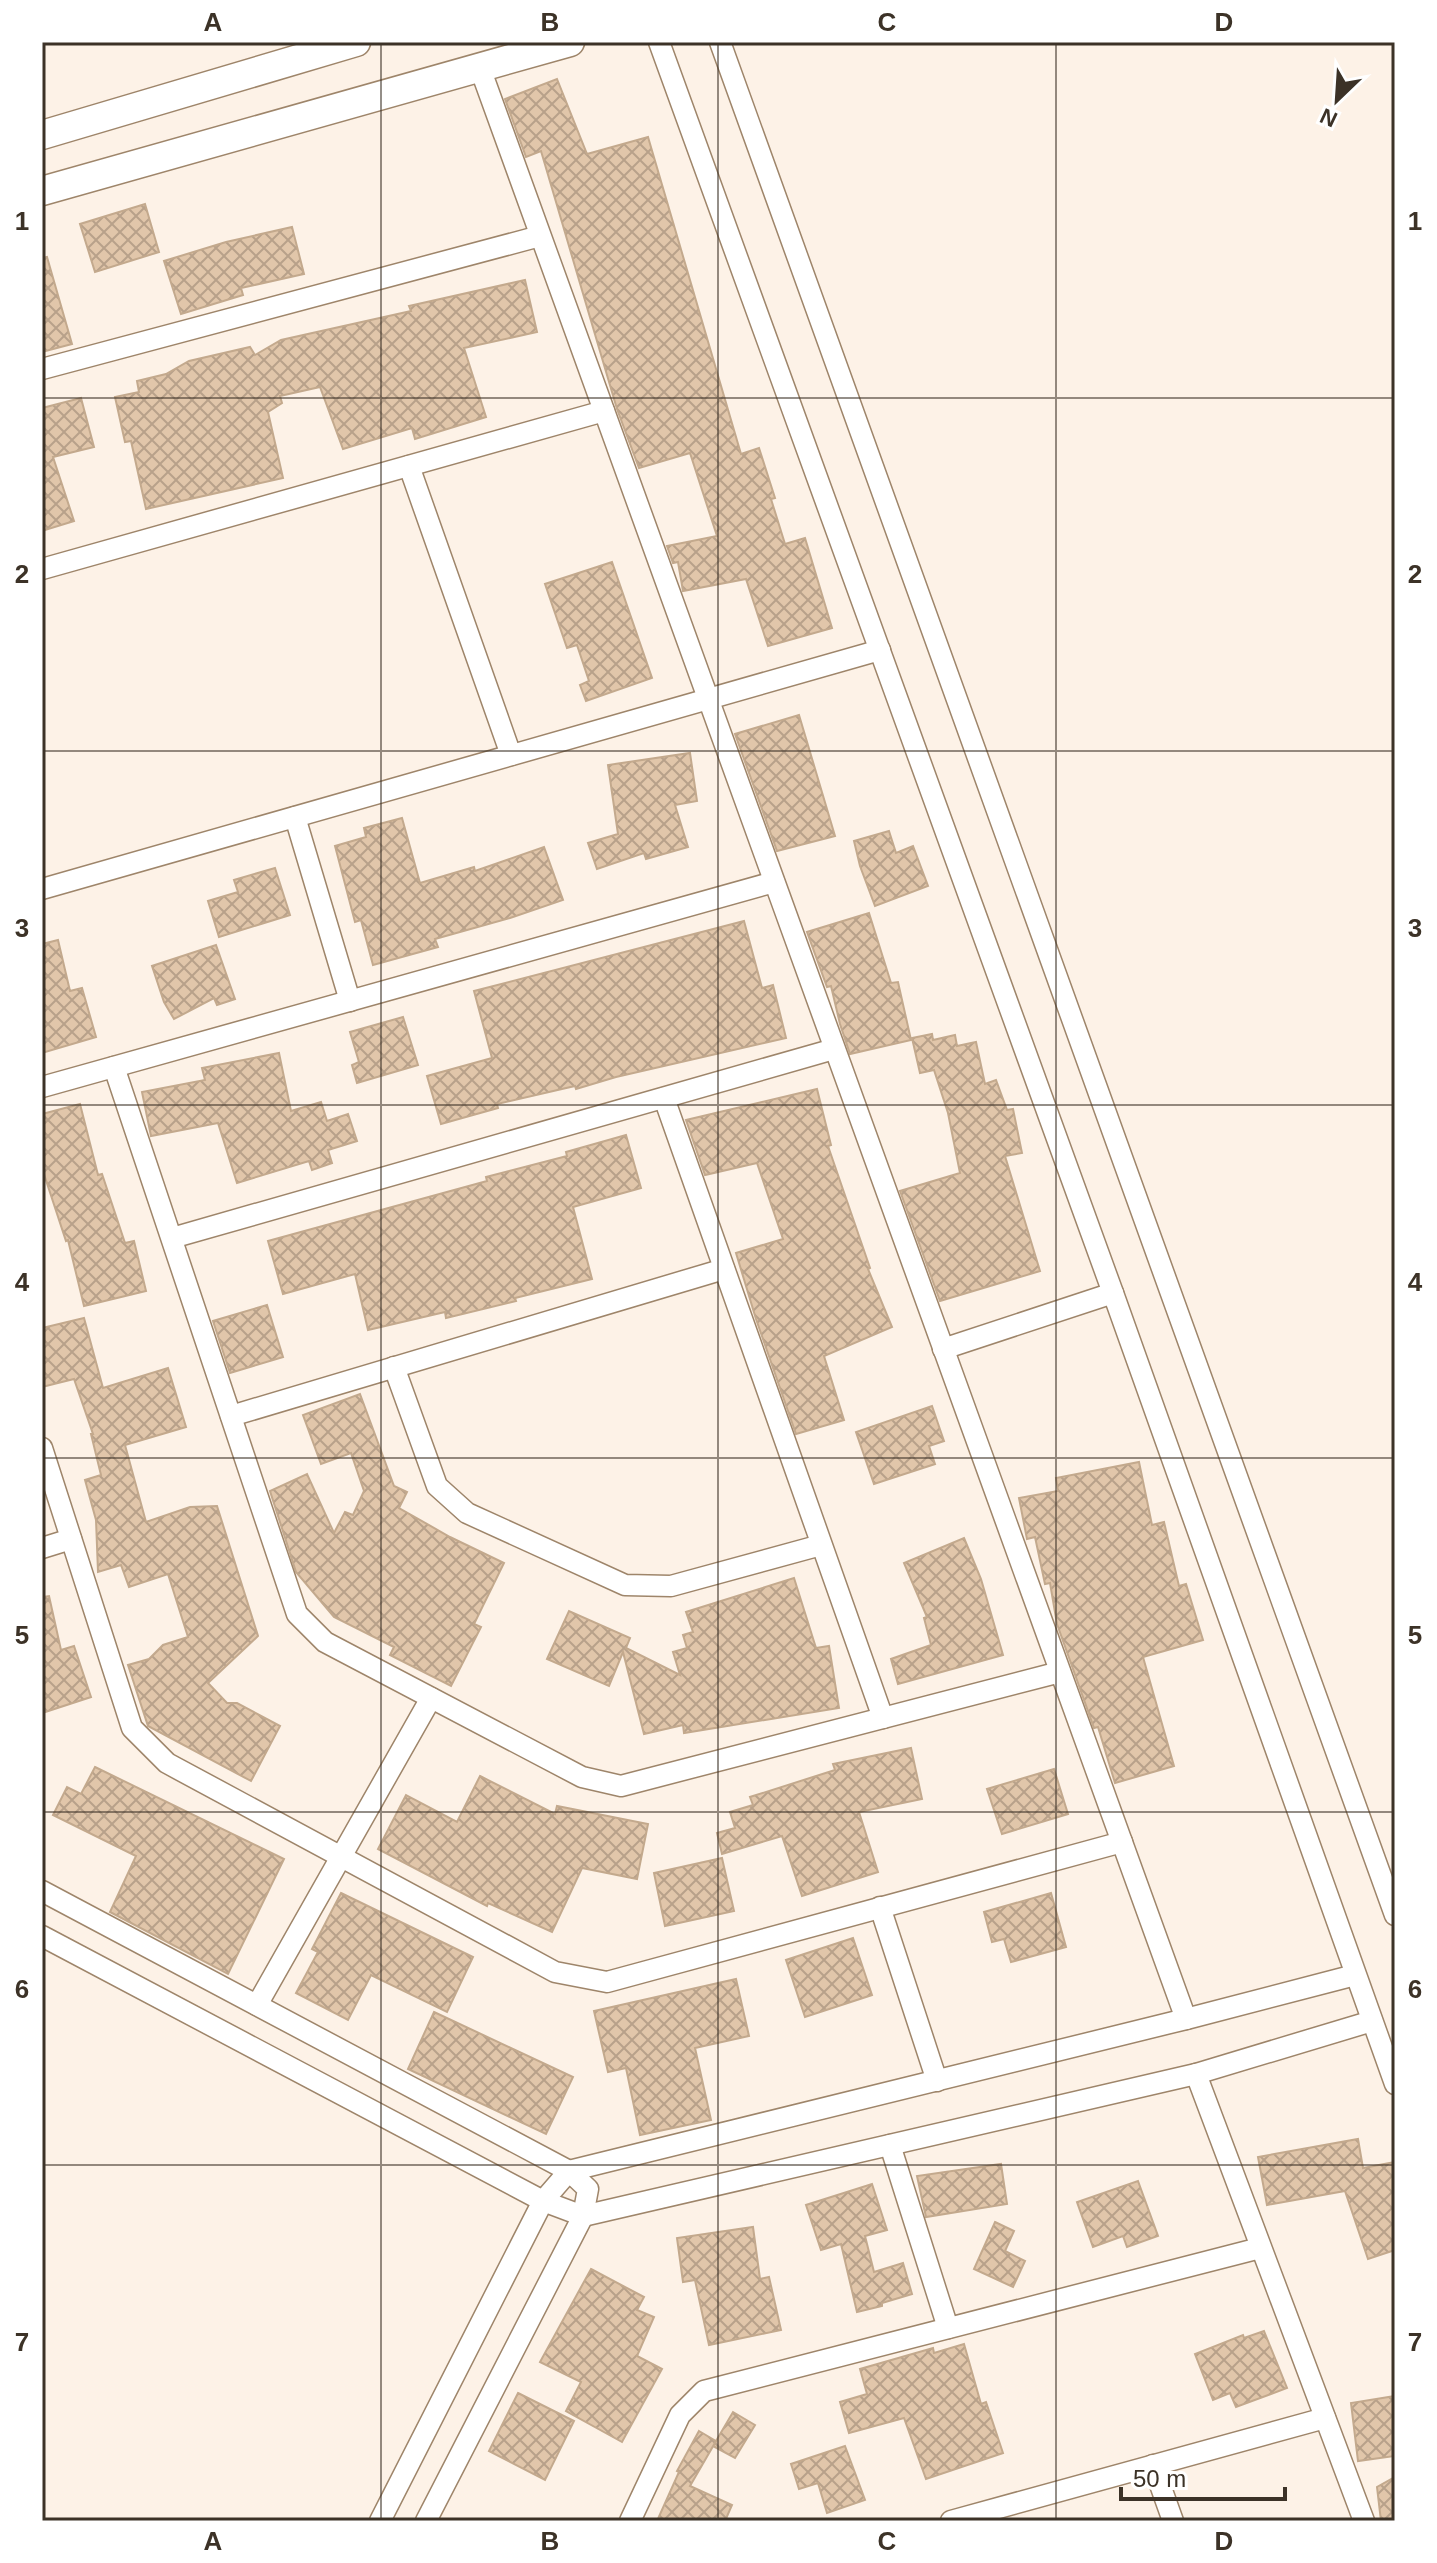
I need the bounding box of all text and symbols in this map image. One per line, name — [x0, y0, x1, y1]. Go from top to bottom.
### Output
text: A — [204, 7, 223, 37]
text: B — [541, 7, 559, 37]
text: C — [878, 7, 897, 37]
text: D — [1215, 7, 1233, 37]
north arrow — [1297, 60, 1377, 140]
text: N — [1316, 103, 1341, 132]
text: 1 — [15, 206, 29, 236]
text: 1 — [1408, 206, 1422, 236]
text: 2 — [15, 559, 29, 589]
text: 2 — [1408, 559, 1422, 589]
text: 3 — [15, 913, 29, 943]
text: 3 — [1408, 913, 1422, 943]
text: 4 — [15, 1267, 30, 1297]
text: 4 — [1408, 1267, 1423, 1297]
text: 5 — [15, 1620, 29, 1650]
text: 5 — [1408, 1620, 1422, 1650]
text: 6 — [15, 1974, 29, 2004]
text: 6 — [1408, 1974, 1422, 2004]
text: 7 — [15, 2327, 29, 2357]
text: 7 — [1408, 2327, 1422, 2357]
scale bar — [1121, 2451, 1285, 2501]
text: 50 m — [1133, 2465, 1186, 2492]
text: A — [204, 2526, 223, 2556]
text: B — [541, 2526, 559, 2556]
text: C — [878, 2526, 897, 2556]
text: D — [1215, 2526, 1233, 2556]

